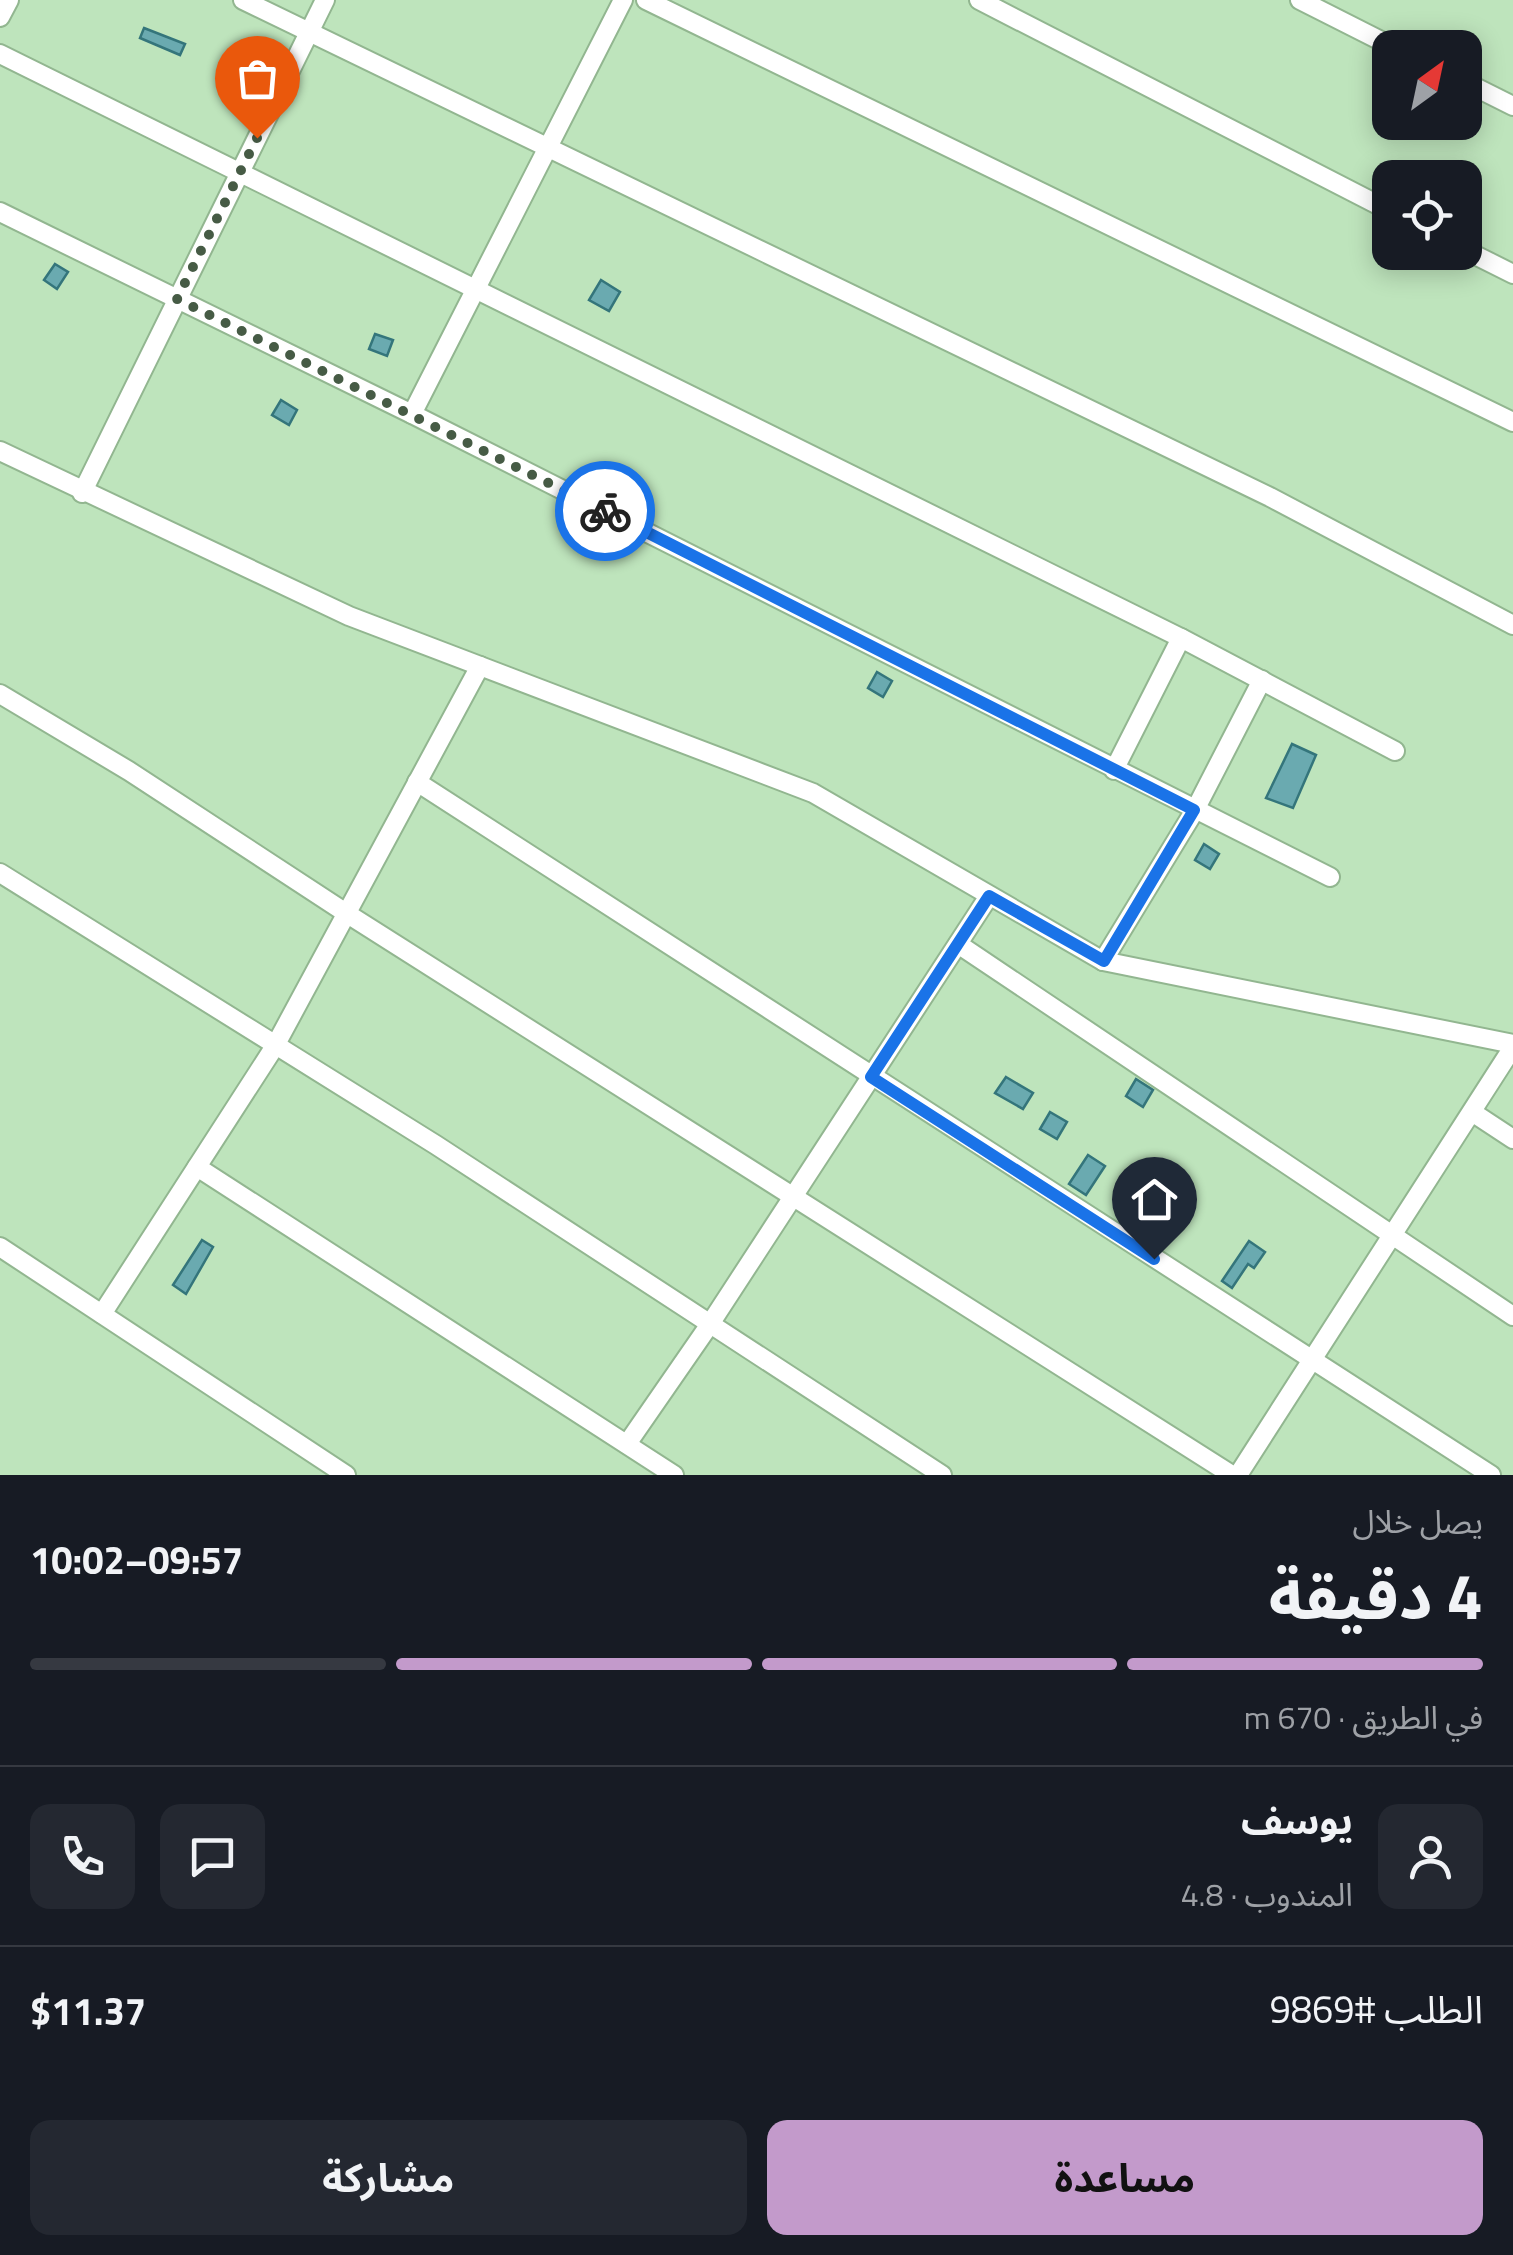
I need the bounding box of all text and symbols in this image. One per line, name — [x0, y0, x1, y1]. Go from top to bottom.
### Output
north arrow — [1372, 30, 1482, 140]
map controls — [1372, 30, 1482, 270]
pin — [215, 36, 300, 139]
icon: bag — [230, 51, 285, 106]
button: locate — [1372, 160, 1482, 270]
courier — [555, 461, 655, 561]
icon: bike — [578, 484, 633, 539]
pin — [1112, 1157, 1197, 1260]
icon: home — [1127, 1172, 1182, 1227]
text: يصل خلال — [1352, 1497, 1483, 1545]
text: 09:57–10:02 — [30, 1531, 243, 1589]
text: 4 دقيقة — [1269, 1545, 1483, 1644]
text: في الطريق · 670 m — [1244, 1693, 1483, 1741]
text: يوسف — [1241, 1791, 1353, 1849]
button: phone — [30, 1804, 135, 1909]
button: chat — [160, 1804, 265, 1909]
button: person — [1378, 1804, 1483, 1909]
text: المندوب · 4.8 — [1181, 1870, 1353, 1918]
text: الطلب #9869 — [1269, 1980, 1483, 2038]
text: $11.37 — [30, 1982, 146, 2040]
button: مشاركة — [30, 2120, 747, 2235]
button: مساعدة — [767, 2120, 1483, 2235]

